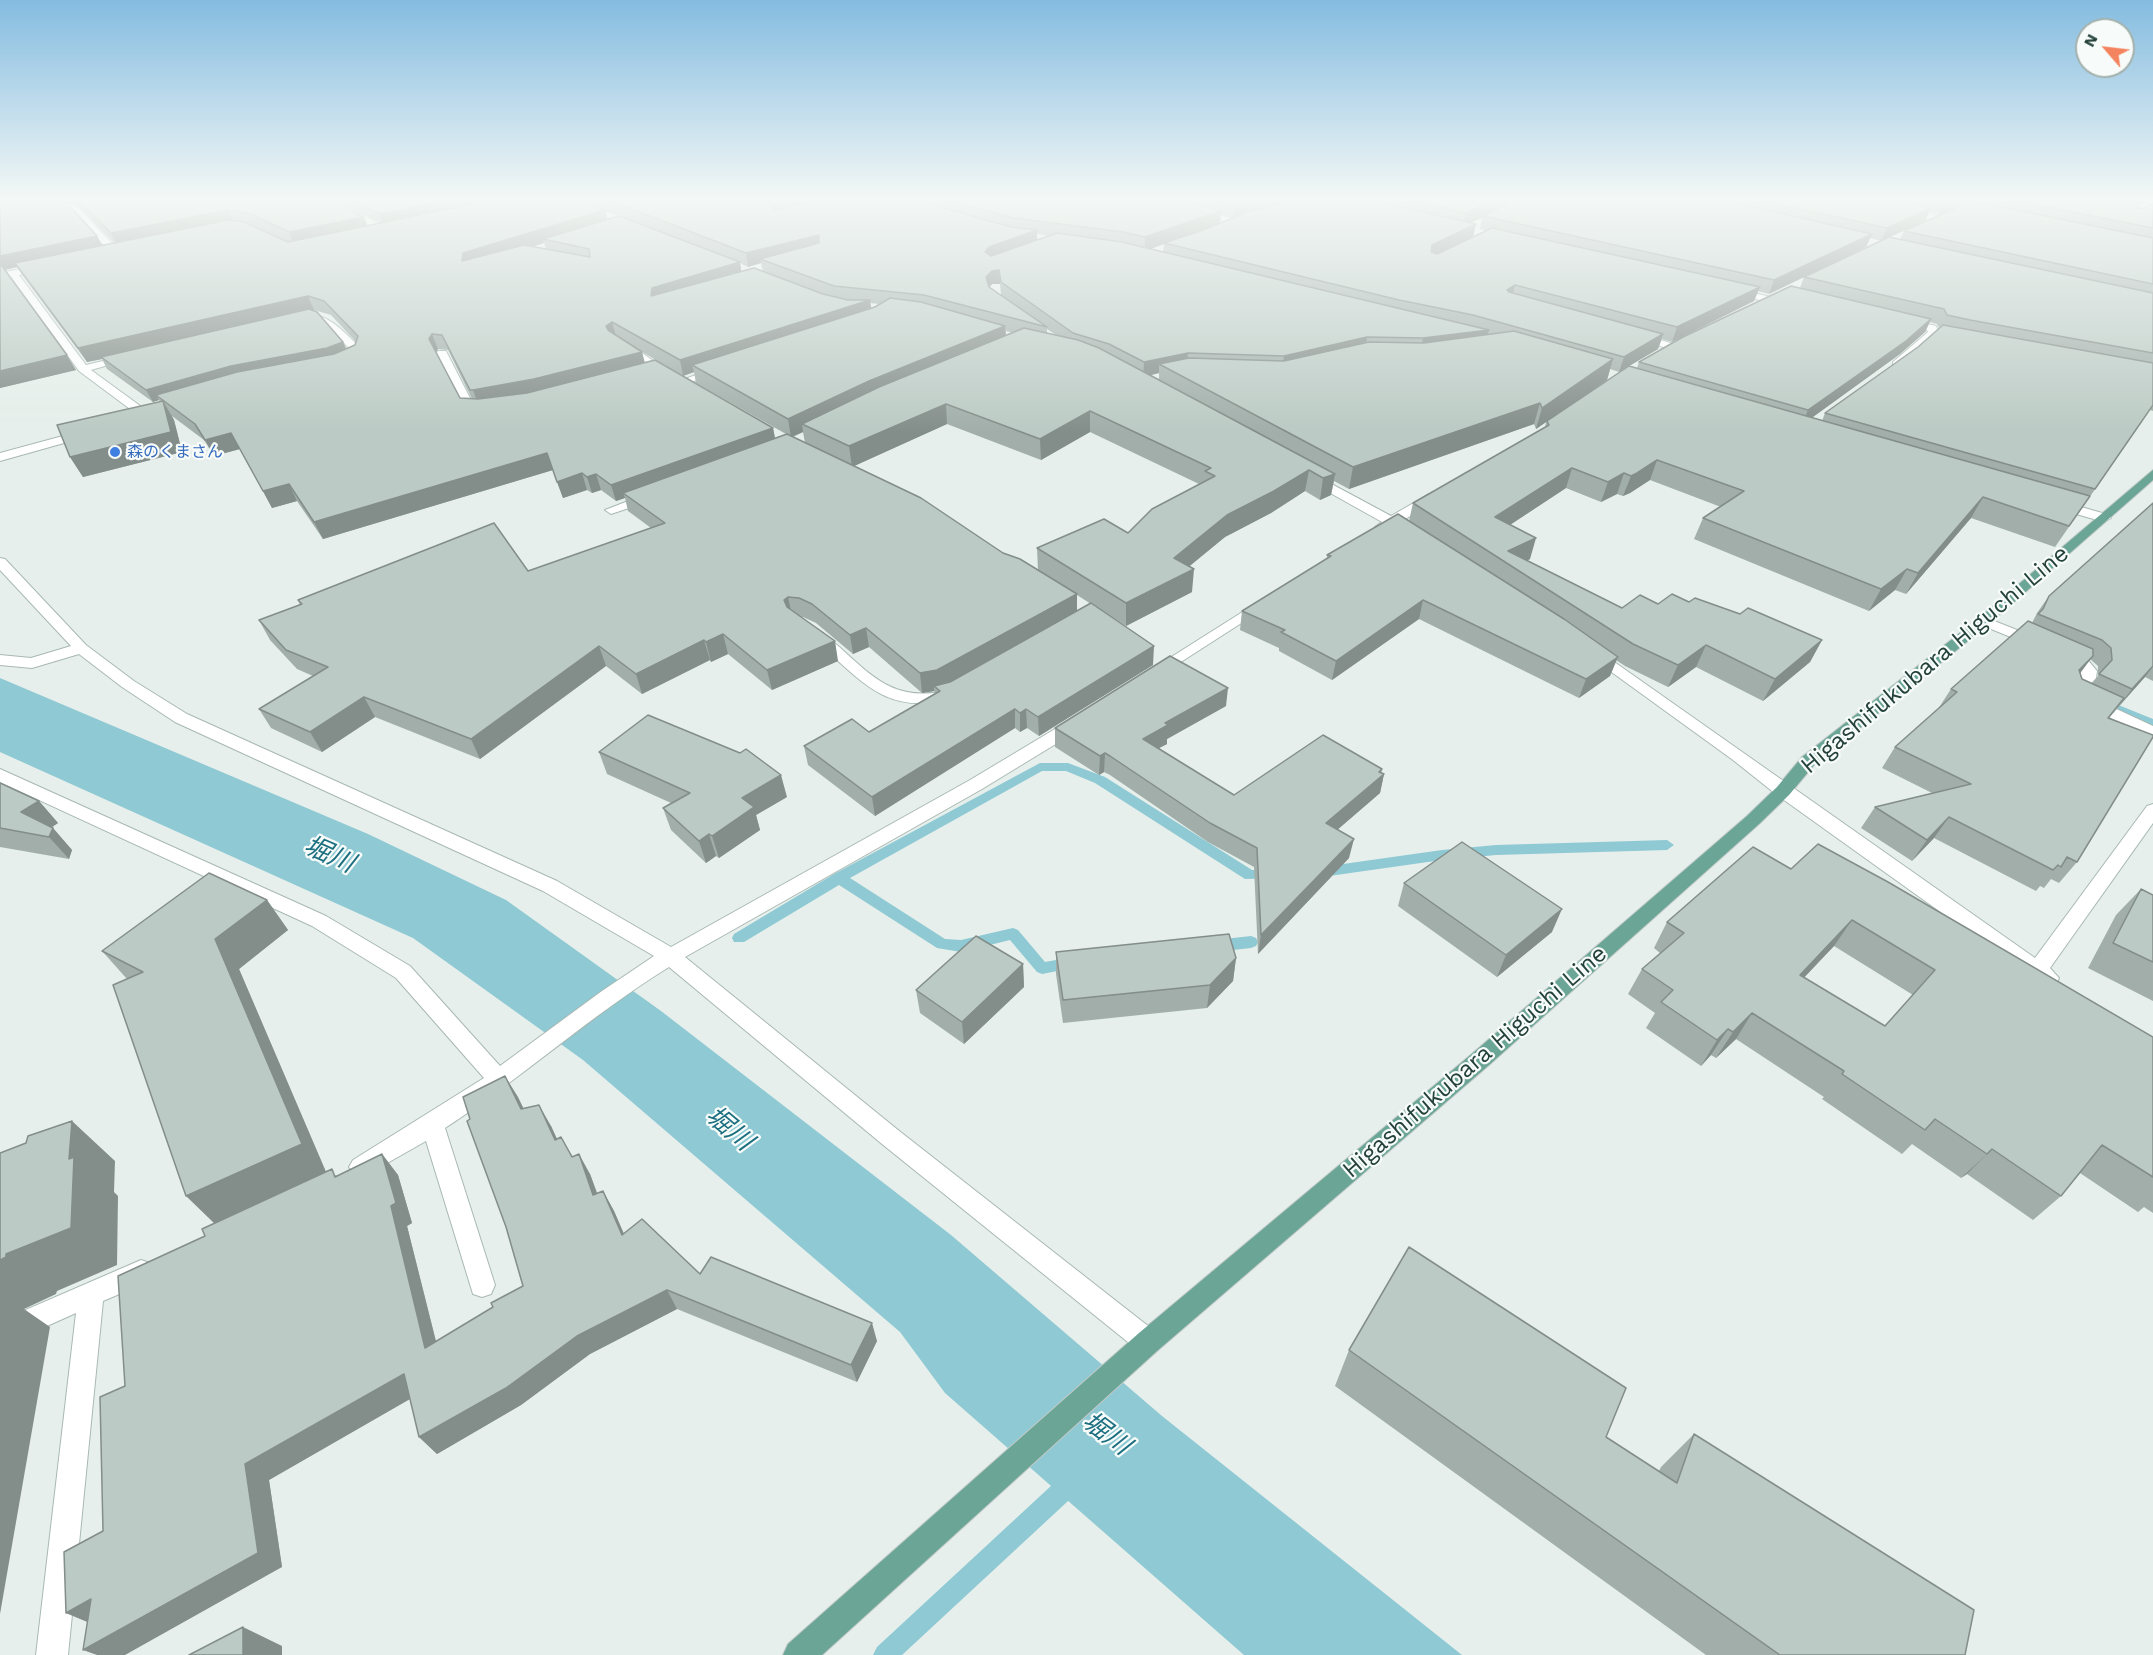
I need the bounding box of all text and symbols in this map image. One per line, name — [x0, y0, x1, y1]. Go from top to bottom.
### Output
north arrow — [2075, 18, 2135, 78]
text: N — [2079, 31, 2102, 50]
place label: 森のくまさん — [127, 442, 223, 462]
marker: 森のくまさん — [108, 445, 122, 459]
street label: Higashifukubara Higuchi Line — [1795, 539, 2075, 781]
water label: 堀川 — [299, 830, 359, 880]
street label: Higashifukubara Higuchi Line — [1337, 939, 1613, 1185]
water label: 堀川 — [699, 1100, 759, 1158]
water label: 堀川 — [1076, 1406, 1136, 1462]

